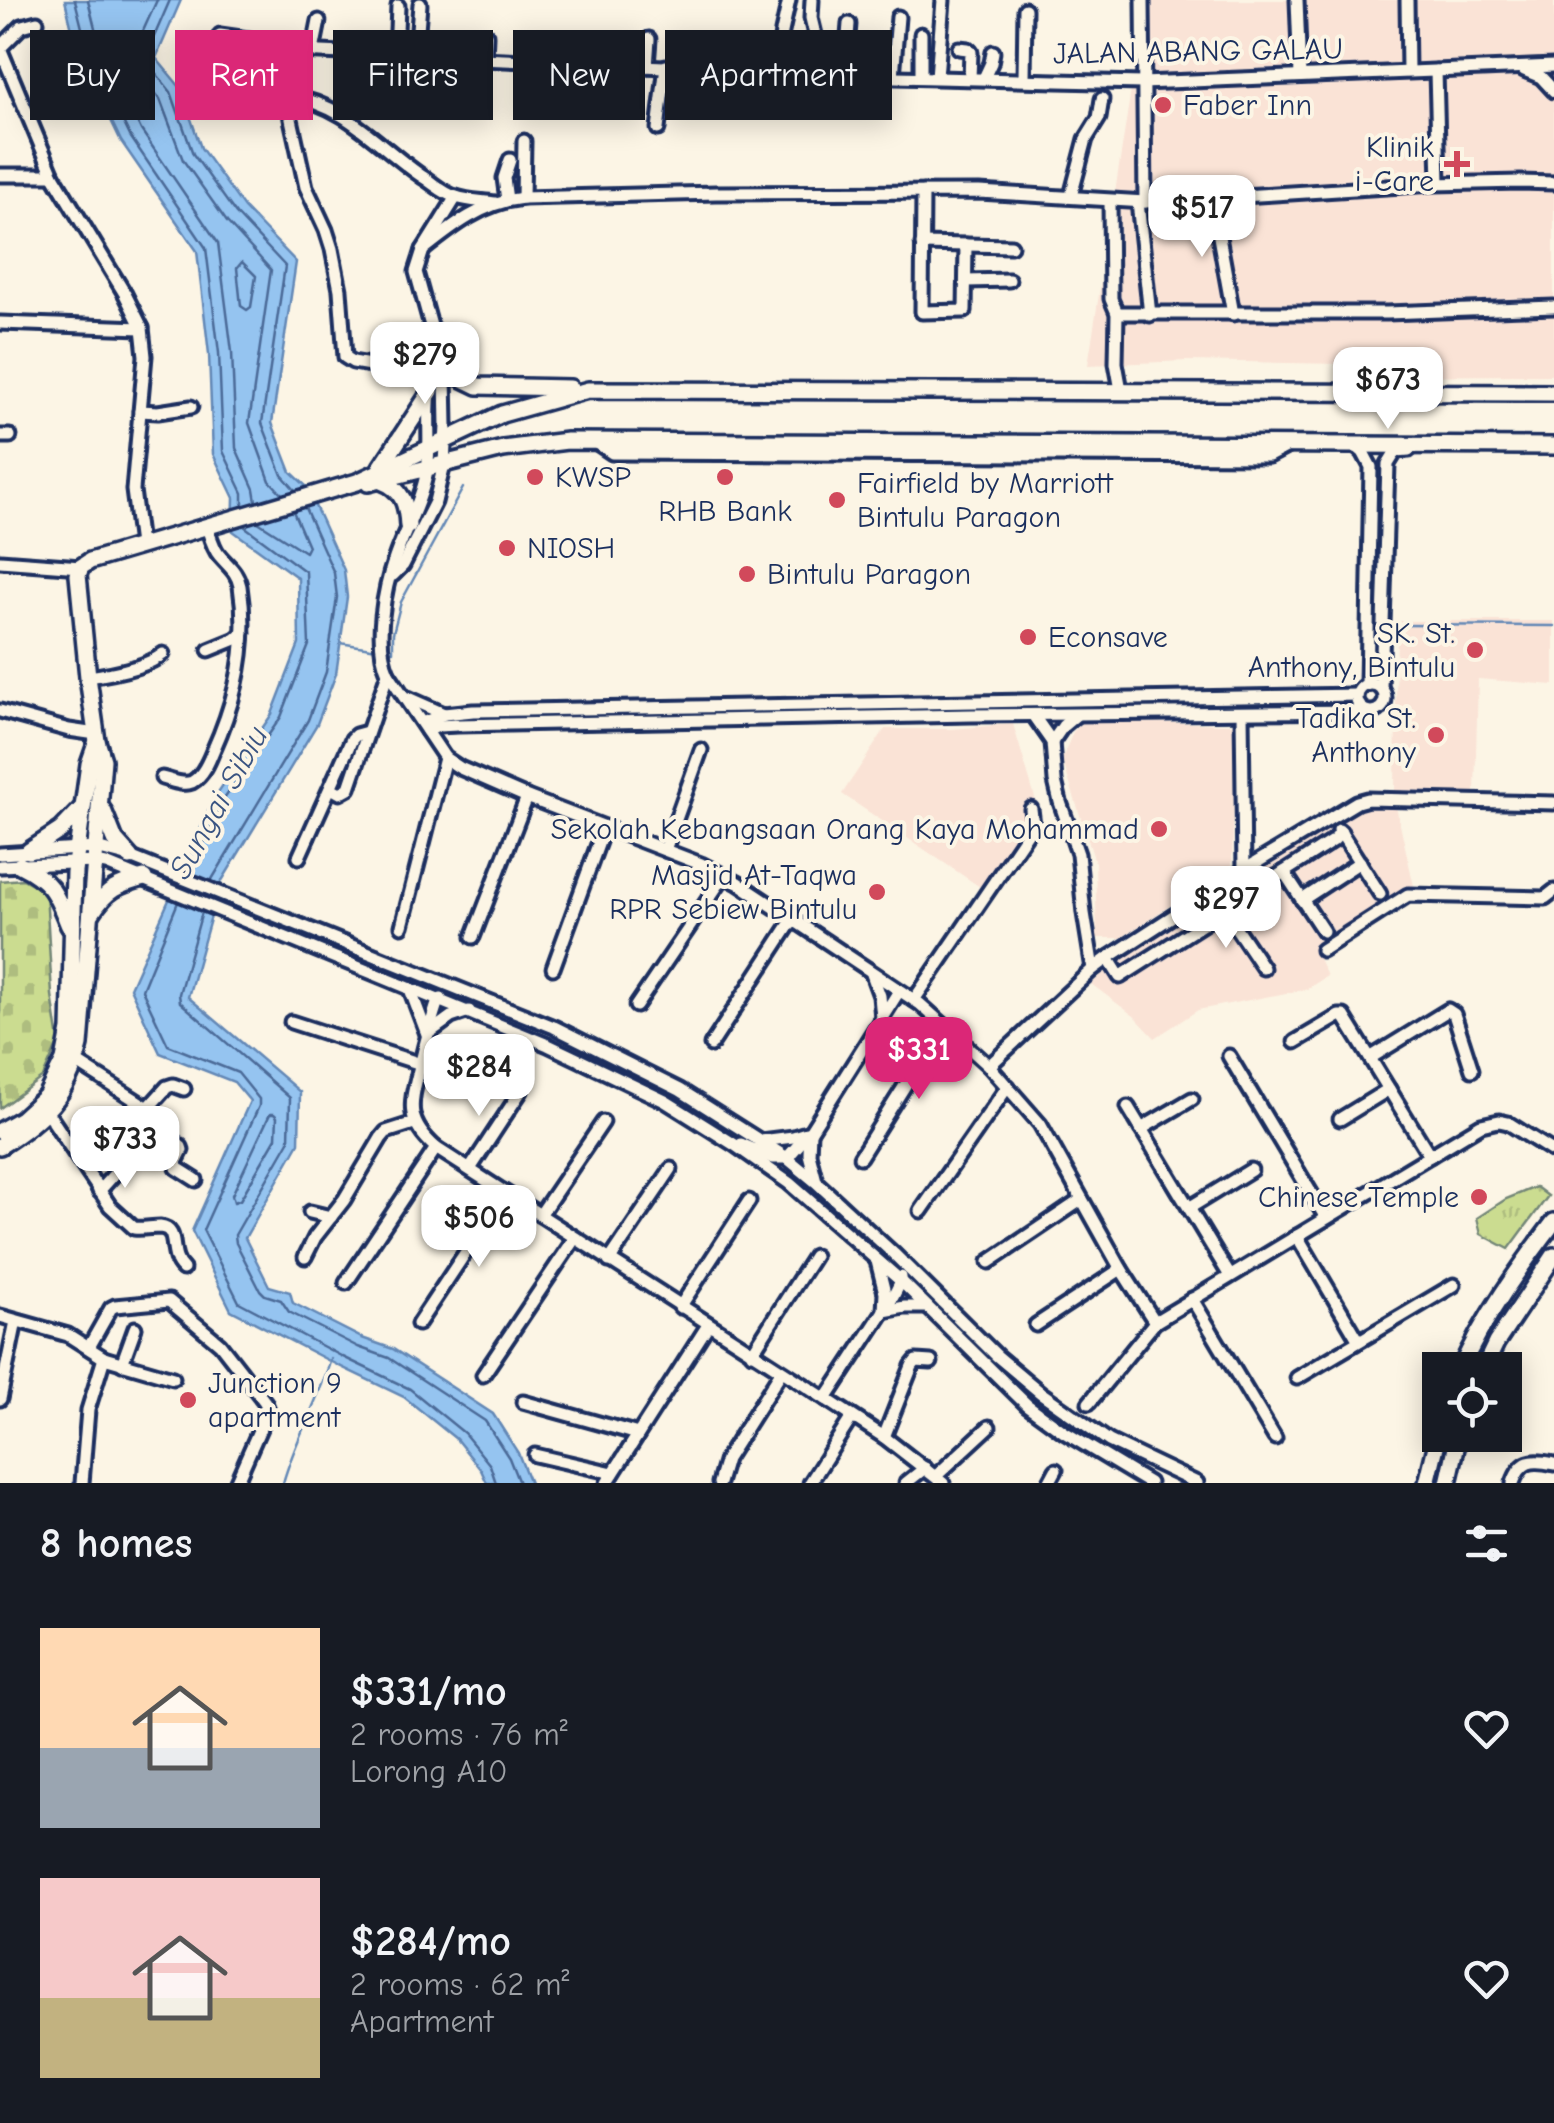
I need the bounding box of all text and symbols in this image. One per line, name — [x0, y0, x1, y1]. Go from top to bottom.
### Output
chip: Buy — [30, 30, 155, 120]
chip: Rent — [175, 30, 313, 120]
chip: Filters — [333, 30, 493, 120]
chip: New — [513, 30, 645, 120]
chip: Apartment — [665, 30, 892, 120]
street label: JALAN ABANG GALAU — [1053, 31, 1343, 72]
place label: Faber Inn — [1183, 88, 1312, 123]
marker: Faber Inn — [1152, 94, 1174, 116]
place label: Klinik i-Care — [1355, 130, 1434, 199]
marker: Klinik i-Care — [1444, 151, 1470, 177]
pin: $517 — [1143, 175, 1261, 260]
text: $517 — [1170, 189, 1234, 226]
pin: $279 — [366, 322, 484, 407]
text: $279 — [392, 336, 458, 373]
pin: $673 — [1329, 347, 1447, 432]
text: $673 — [1355, 361, 1421, 398]
place label: KWSP — [555, 460, 631, 495]
marker: KWSP — [524, 466, 546, 488]
marker: RHB Bank — [714, 466, 736, 488]
place label: Fairfield by Marriott Bintulu Paragon — [857, 466, 1114, 535]
marker: Fairfield by Marriott Bintulu Paragon — [826, 489, 848, 511]
place label: RHB Bank — [658, 494, 792, 529]
place label: NIOSH — [527, 531, 615, 566]
marker: NIOSH — [496, 537, 518, 559]
place label: Bintulu Paragon — [767, 557, 971, 592]
marker: Bintulu Paragon — [736, 563, 758, 585]
place label: SK. St. Anthony, Bintulu — [1248, 616, 1455, 685]
place label: Econsave — [1048, 620, 1168, 655]
marker: Econsave — [1017, 626, 1039, 648]
marker: SK. St. Anthony, Bintulu — [1464, 639, 1486, 661]
place label: Tadika St. Anthony — [1296, 701, 1417, 770]
water label: Sungai Sibiu — [161, 719, 276, 885]
marker: Tadika St. Anthony — [1425, 724, 1447, 746]
place label: Sekolah Kebangsaan Orang Kaya Mohammad — [551, 812, 1139, 847]
marker: Sekolah Kebangsaan Orang Kaya Mohammad — [1148, 818, 1170, 840]
place label: Masjid At-Taqwa RPR Sebiew Bintulu — [609, 858, 857, 927]
pin: $297 — [1167, 866, 1285, 951]
text: $297 — [1193, 880, 1259, 917]
marker: Masjid At-Taqwa RPR Sebiew Bintulu — [866, 881, 888, 903]
pin: $331 — [860, 1017, 978, 1102]
text: $331 — [887, 1031, 951, 1068]
pin: $284 — [420, 1034, 538, 1119]
text: $284 — [446, 1048, 512, 1085]
pin: $733 — [66, 1106, 184, 1191]
text: $733 — [92, 1120, 158, 1157]
place label: Chinese Temple — [1258, 1180, 1459, 1215]
pin: $506 — [420, 1185, 538, 1270]
marker: Chinese Temple — [1468, 1186, 1490, 1208]
text: $506 — [443, 1199, 515, 1236]
map controls — [1422, 1352, 1522, 1452]
button: locate — [1422, 1352, 1522, 1452]
place label: Junction 9 apartment — [208, 1366, 342, 1435]
marker: Junction 9 apartment — [177, 1389, 199, 1411]
icon: filters — [1459, 1516, 1514, 1571]
text: 8 homes — [40, 1519, 192, 1568]
text: $331/mo — [350, 1667, 507, 1716]
icon: home — [120, 1668, 240, 1788]
icon: heart — [1459, 1701, 1514, 1756]
text: 2 rooms · 76 m² — [350, 1716, 568, 1753]
text: Lorong A10 — [350, 1753, 508, 1790]
text: $284/mo — [350, 1917, 511, 1966]
icon: home — [120, 1918, 240, 2038]
icon: heart — [1459, 1951, 1514, 2006]
text: 2 rooms · 62 m² — [350, 1966, 569, 2003]
text: Apartment — [350, 2003, 493, 2040]

